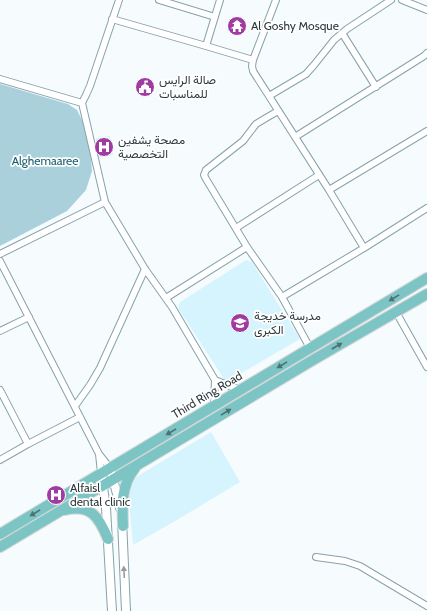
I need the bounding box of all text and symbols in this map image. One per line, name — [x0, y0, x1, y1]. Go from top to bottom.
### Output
temple icon: Al Goshy Mosque — [226, 15, 248, 37]
place label: Al Goshy Mosque — [251, 18, 339, 33]
place label: صالة الرايس للمناسبات — [159, 72, 216, 101]
public building icon: صالة الرايس للمناسبات — [134, 76, 156, 98]
place label: مصحة يشفين التخصصية — [118, 132, 185, 161]
hospital icon: مصحة يشفين التخصصية — [93, 136, 115, 158]
park label: Alghemaaree — [12, 153, 78, 168]
one-way arrow — [388, 294, 400, 301]
place label: مدرسة خديجة الكبرى — [254, 308, 321, 338]
school or university icon: مدرسة خديجة الكبرى — [229, 312, 251, 334]
one-way arrow — [331, 342, 343, 349]
one-way arrow — [276, 361, 288, 368]
street label: Third Ring Road — [169, 368, 245, 421]
one-way arrow — [220, 409, 232, 416]
one-way arrow — [165, 428, 177, 435]
place label: Alfaisl dental clinic — [70, 480, 131, 509]
hospital icon: Alfaisl dental clinic — [45, 484, 67, 506]
one-way arrow — [29, 509, 41, 516]
one-way arrow — [121, 566, 128, 578]

